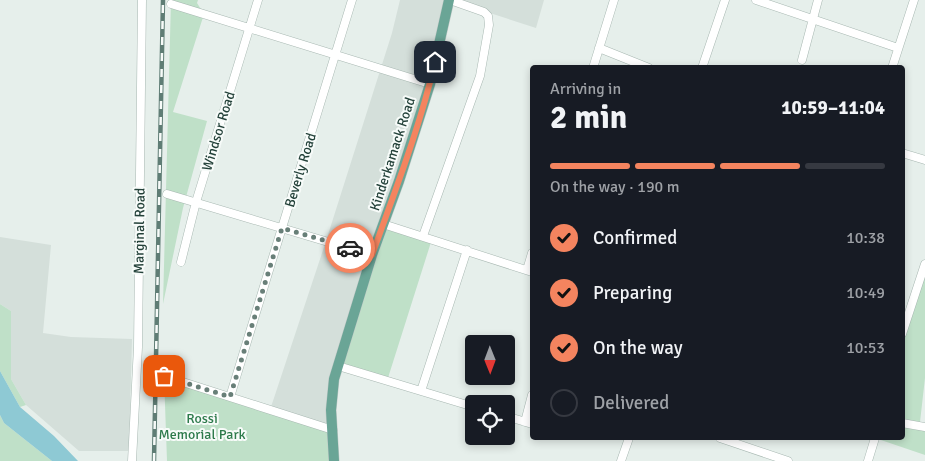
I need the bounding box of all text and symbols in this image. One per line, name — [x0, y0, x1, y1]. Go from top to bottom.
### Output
pin — [414, 41, 456, 83]
icon: home — [421, 48, 449, 76]
text: Arriving in — [550, 79, 621, 99]
street label: Windsor Road — [198, 89, 239, 173]
street label: Kinderkamack Road — [366, 95, 419, 213]
text: 10:59–11:04 — [781, 96, 885, 120]
text: 2 min — [550, 98, 627, 137]
street label: Beverly Road — [281, 131, 320, 210]
text: On the way · 190 m — [550, 177, 680, 197]
street label: Marginal Road — [130, 188, 149, 274]
courier — [325, 223, 375, 273]
icon: check — [550, 224, 578, 252]
text: Confirmed — [593, 226, 677, 250]
text: 10:38 — [846, 228, 885, 248]
icon: car — [336, 234, 364, 262]
icon: check — [550, 279, 578, 307]
text: Preparing — [593, 281, 672, 305]
text: 10:49 — [846, 283, 885, 303]
icon: check — [550, 334, 578, 362]
north arrow — [465, 335, 515, 385]
map controls — [465, 335, 515, 445]
text: On the way — [593, 336, 683, 360]
text: 10:53 — [846, 338, 885, 358]
pin — [143, 355, 185, 397]
icon: bag — [150, 362, 178, 390]
text: Delivered — [593, 391, 669, 415]
button: locate — [465, 395, 515, 445]
park label: Rossi Memorial Park — [158, 410, 246, 443]

